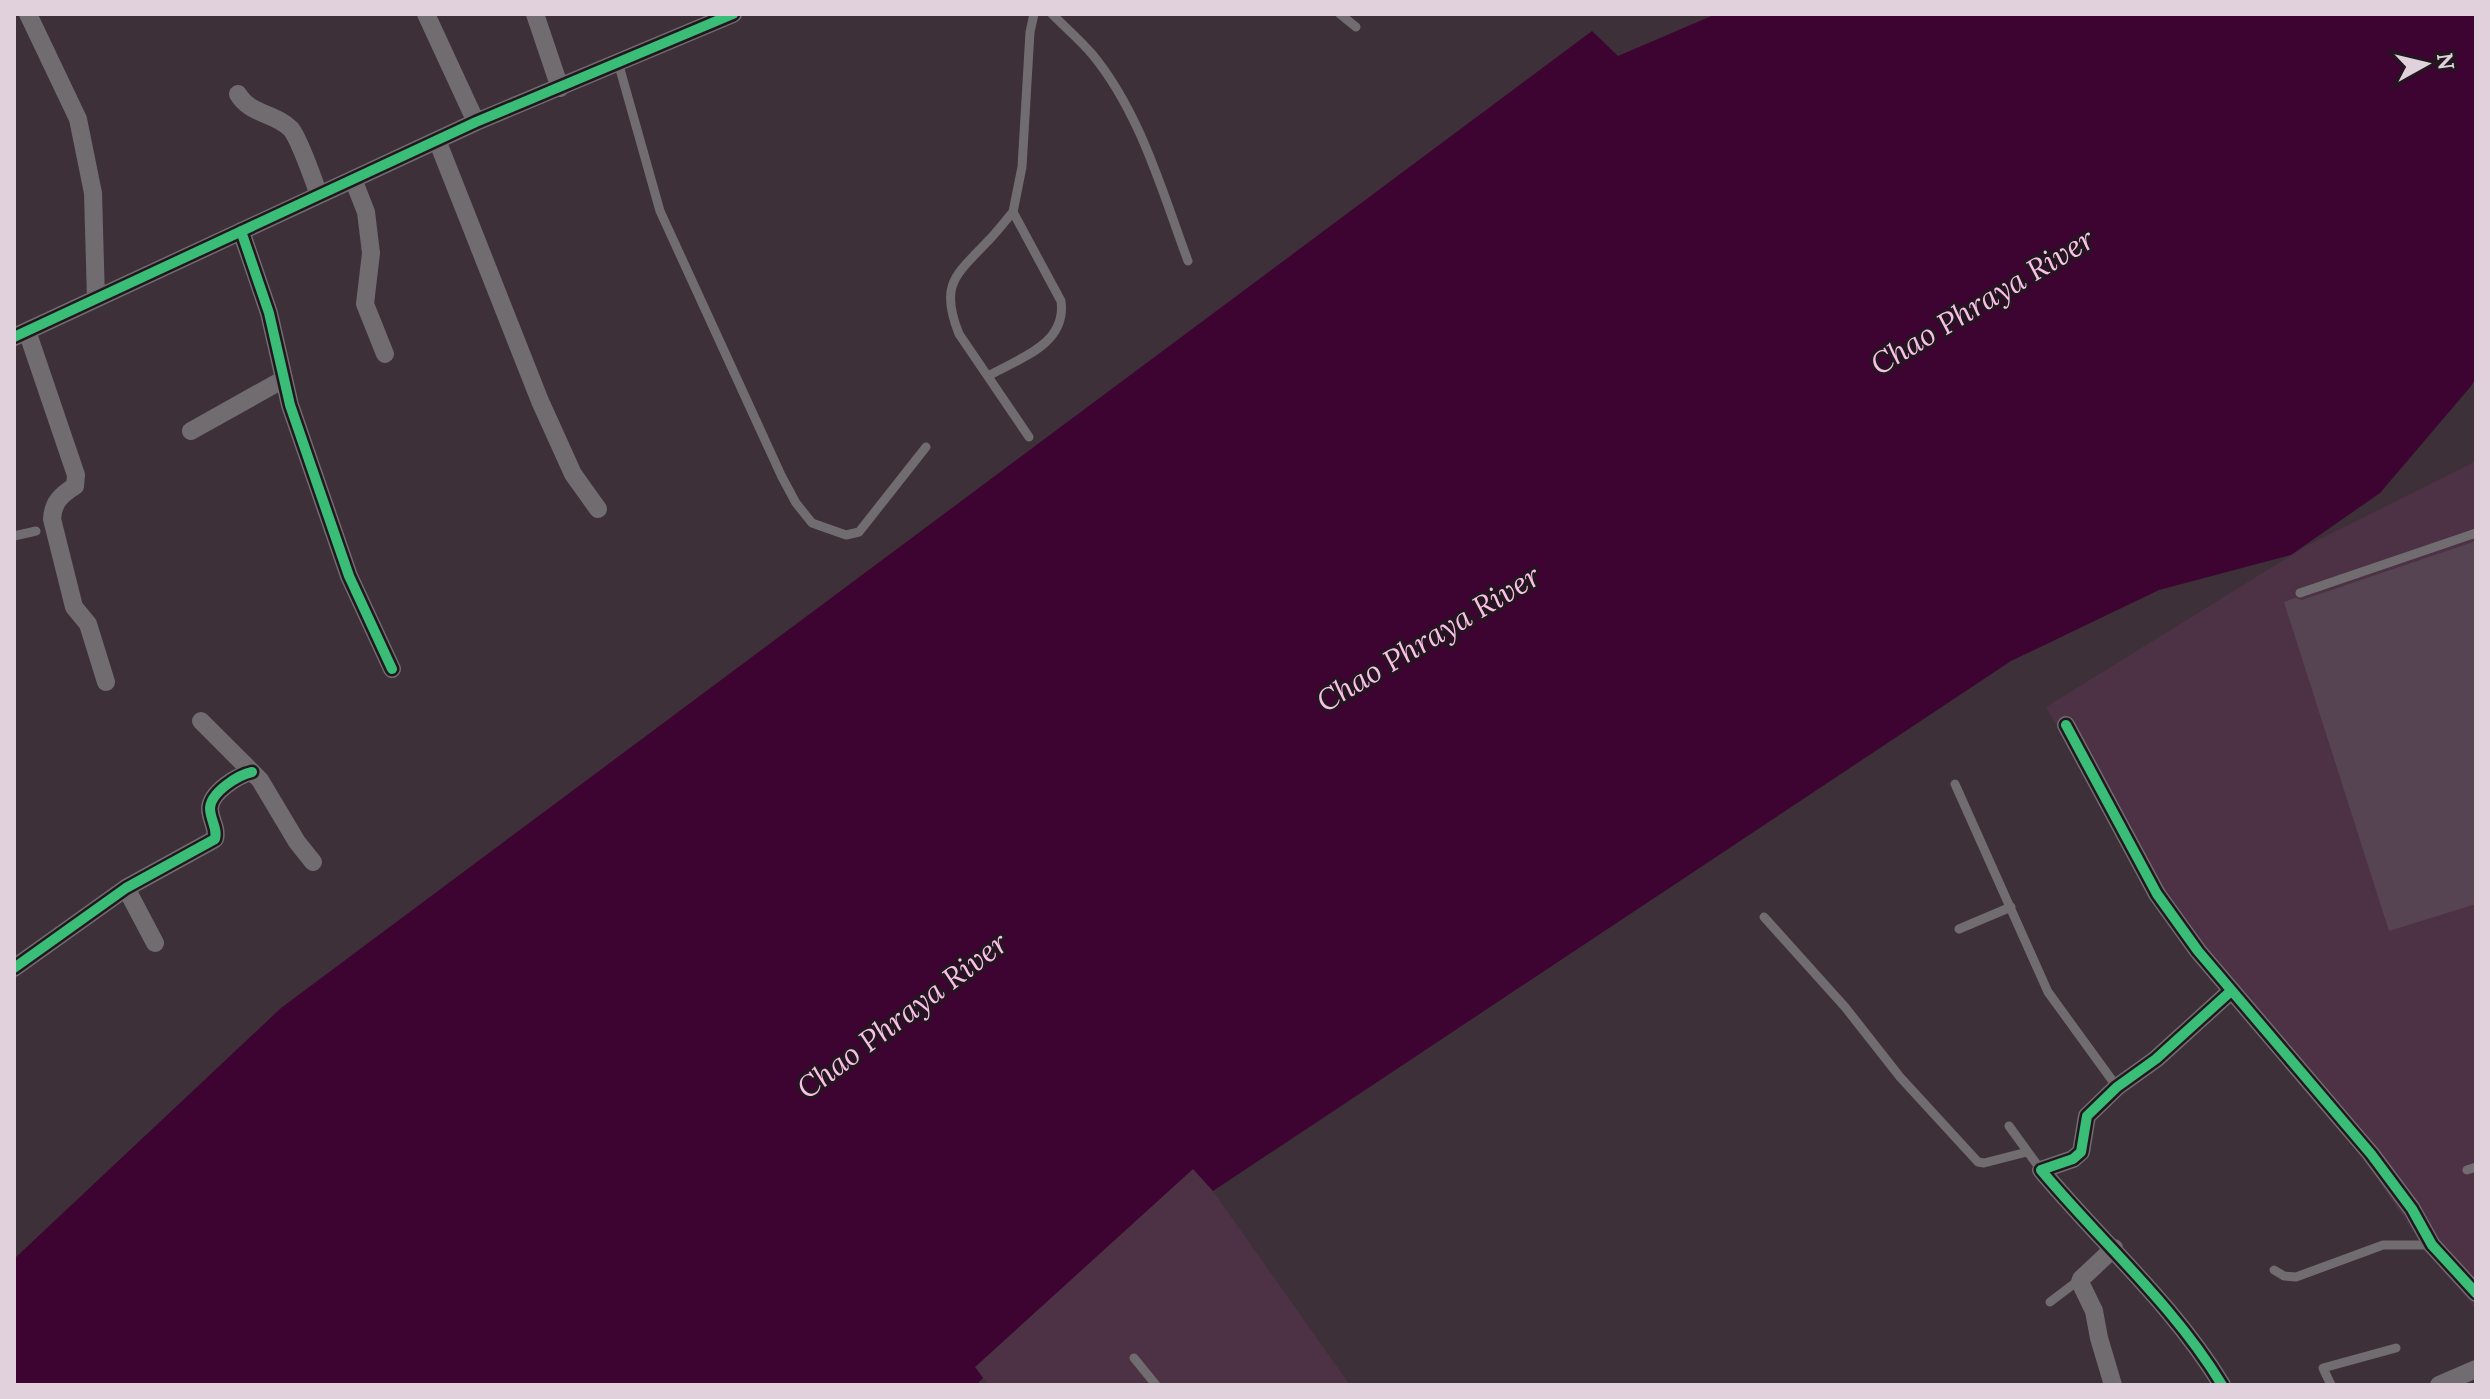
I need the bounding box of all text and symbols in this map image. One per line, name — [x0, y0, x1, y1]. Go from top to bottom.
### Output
north arrow — [2386, 24, 2466, 104]
text: N — [2431, 51, 2461, 72]
water label: Chao Phraya River — [1863, 219, 2101, 383]
water label: Chao Phraya River — [1309, 556, 1547, 720]
water label: Chao Phraya River — [789, 923, 1015, 1107]

